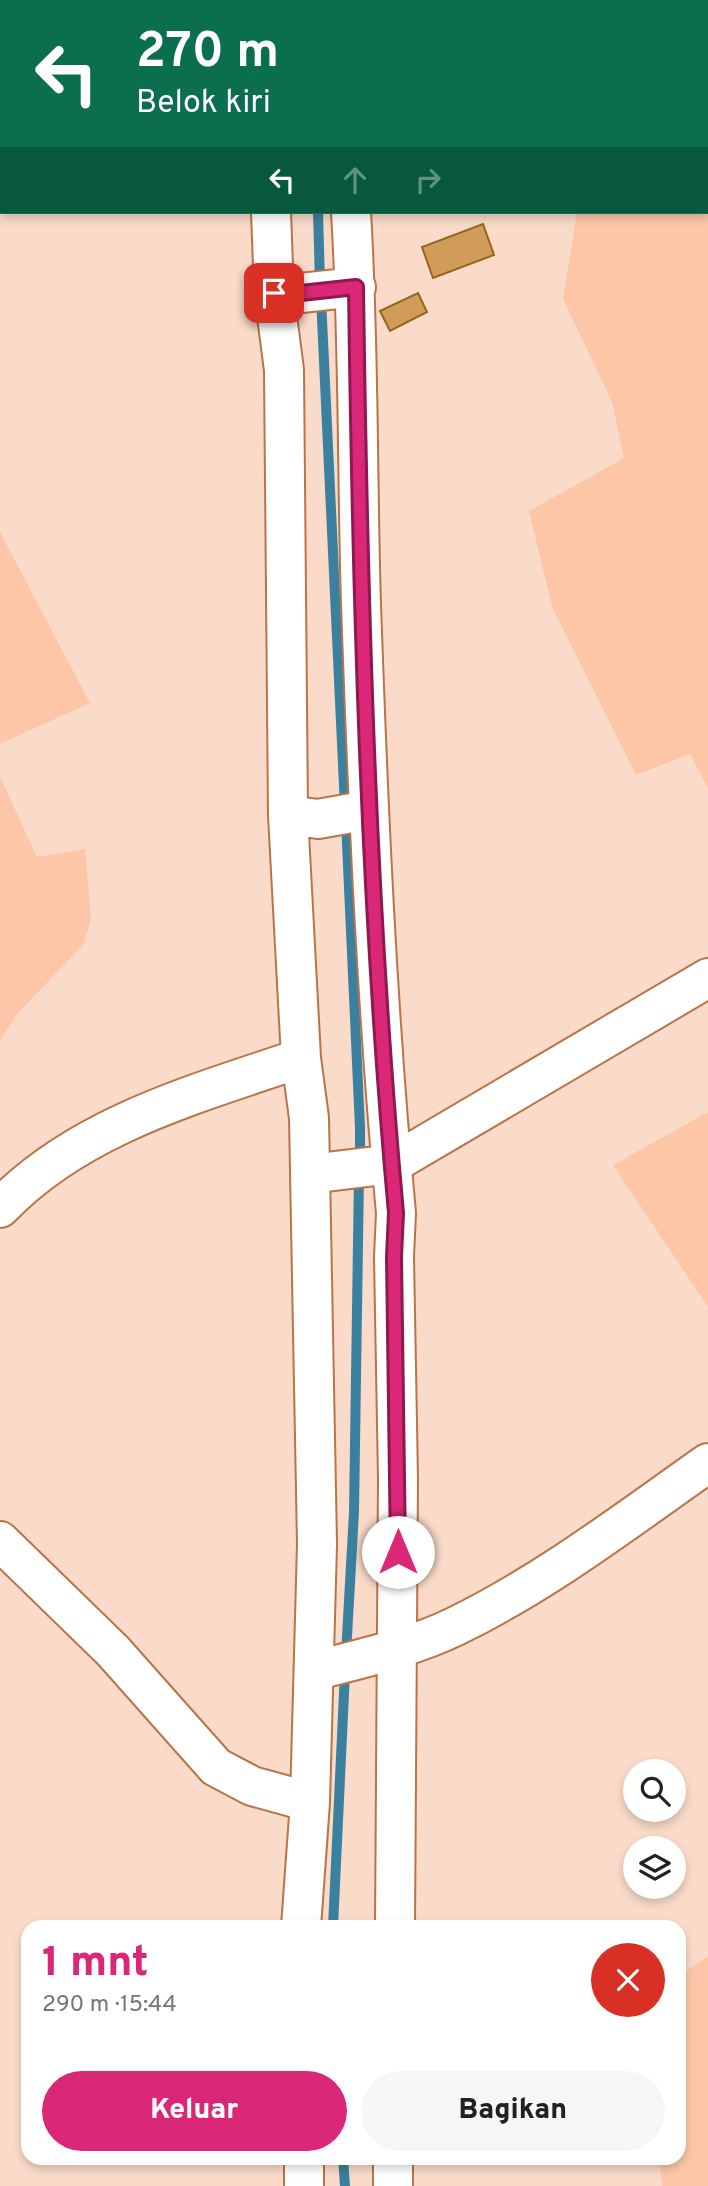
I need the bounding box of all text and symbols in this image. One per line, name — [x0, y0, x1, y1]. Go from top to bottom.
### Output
text: 270 m — [136, 23, 279, 85]
icon: left — [21, 28, 112, 119]
text: Belok kiri — [136, 84, 271, 124]
icon: left — [263, 161, 301, 199]
icon: ahead — [336, 161, 374, 199]
icon: right — [409, 161, 447, 199]
pin — [244, 263, 304, 323]
icon: arrive — [255, 274, 293, 312]
position arrow — [361, 1515, 435, 1589]
map controls — [623, 1759, 686, 1899]
button: search — [623, 1759, 686, 1822]
button: layers — [623, 1836, 686, 1899]
text: 1 mnt — [42, 1938, 149, 1991]
button: close — [591, 1943, 665, 2017]
text: 290 m · 15:44 — [42, 1991, 177, 2020]
button: Keluar — [42, 2071, 347, 2151]
button: Bagikan — [361, 2071, 665, 2151]

